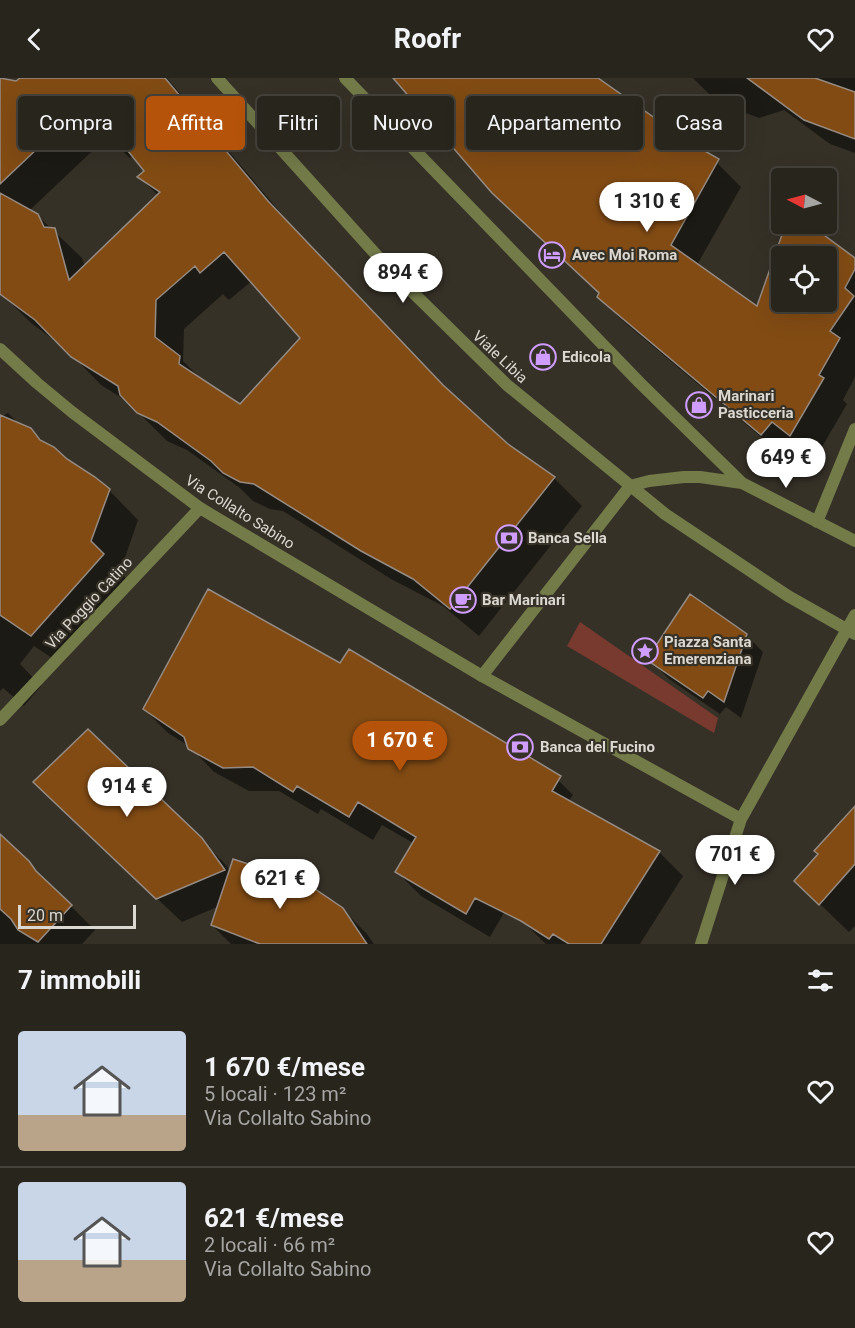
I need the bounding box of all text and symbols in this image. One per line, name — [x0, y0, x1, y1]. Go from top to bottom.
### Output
icon: back — [18, 23, 51, 56]
text: Roofr — [394, 23, 461, 55]
icon: heart — [804, 23, 837, 56]
chip: Compra — [18, 96, 134, 150]
chip: Affitta — [146, 96, 245, 150]
chip: Filtri — [257, 96, 340, 150]
chip: Nuovo — [352, 96, 454, 150]
chip: Appartamento — [466, 96, 643, 150]
chip: Casa — [655, 96, 744, 150]
north arrow — [771, 168, 837, 234]
map controls — [771, 168, 837, 312]
pin: 1 310 € — [592, 182, 702, 233]
text: 1 310 € — [613, 189, 681, 213]
hotel icon: Avec Moi Roma — [537, 240, 567, 270]
place label: Avec Moi Roma — [572, 246, 677, 264]
button: locate — [771, 246, 837, 312]
pin: 894 € — [361, 253, 445, 304]
text: 894 € — [378, 260, 428, 284]
street label: Viale Libia — [469, 327, 531, 387]
shop icon: Edicola — [528, 342, 558, 372]
place label: Edicola — [562, 348, 611, 366]
place label: Marinari Pasticceria — [718, 387, 794, 422]
shop icon: Marinari Pasticceria — [684, 390, 714, 420]
pin: 649 € — [744, 438, 828, 489]
text: 649 € — [761, 445, 811, 469]
street label: Via Collalto Sabino — [182, 471, 298, 553]
bank icon: Banca Sella — [494, 523, 524, 553]
place label: Banca Sella — [528, 529, 607, 547]
street label: Via Poggio Catino — [42, 553, 136, 653]
cafe icon: Bar Marinari — [448, 585, 478, 615]
place label: Bar Marinari — [482, 591, 565, 609]
place label: Piazza Santa Emerenziana — [664, 633, 751, 668]
place icon: Piazza Santa Emerenziana — [630, 636, 660, 666]
pin: 1 670 € — [345, 721, 455, 772]
text: 1 670 € — [366, 728, 434, 752]
bank icon: Banca del Fucino — [505, 732, 535, 762]
place label: Banca del Fucino — [540, 738, 655, 756]
pin: 914 € — [85, 767, 169, 818]
text: 914 € — [102, 774, 152, 798]
pin: 701 € — [693, 835, 777, 886]
text: 701 € — [710, 842, 760, 866]
pin: 621 € — [238, 859, 322, 910]
text: 621 € — [255, 866, 305, 890]
scale bar — [18, 902, 136, 930]
text: 20 m — [27, 906, 63, 925]
icon: filters — [804, 964, 837, 997]
text: 7 immobili — [18, 965, 141, 995]
text: 1 670 €/mese — [204, 1052, 365, 1082]
icon: home — [66, 1055, 138, 1127]
icon: heart — [804, 1075, 837, 1108]
text: 5 locali · 123 m² — [204, 1082, 346, 1106]
text: Via Collalto Sabino — [204, 1106, 371, 1130]
text: 621 €/mese — [204, 1203, 344, 1233]
icon: home — [66, 1206, 138, 1278]
icon: heart — [804, 1226, 837, 1259]
text: 2 locali · 66 m² — [204, 1233, 335, 1257]
text: Via Collalto Sabino — [204, 1257, 371, 1281]

